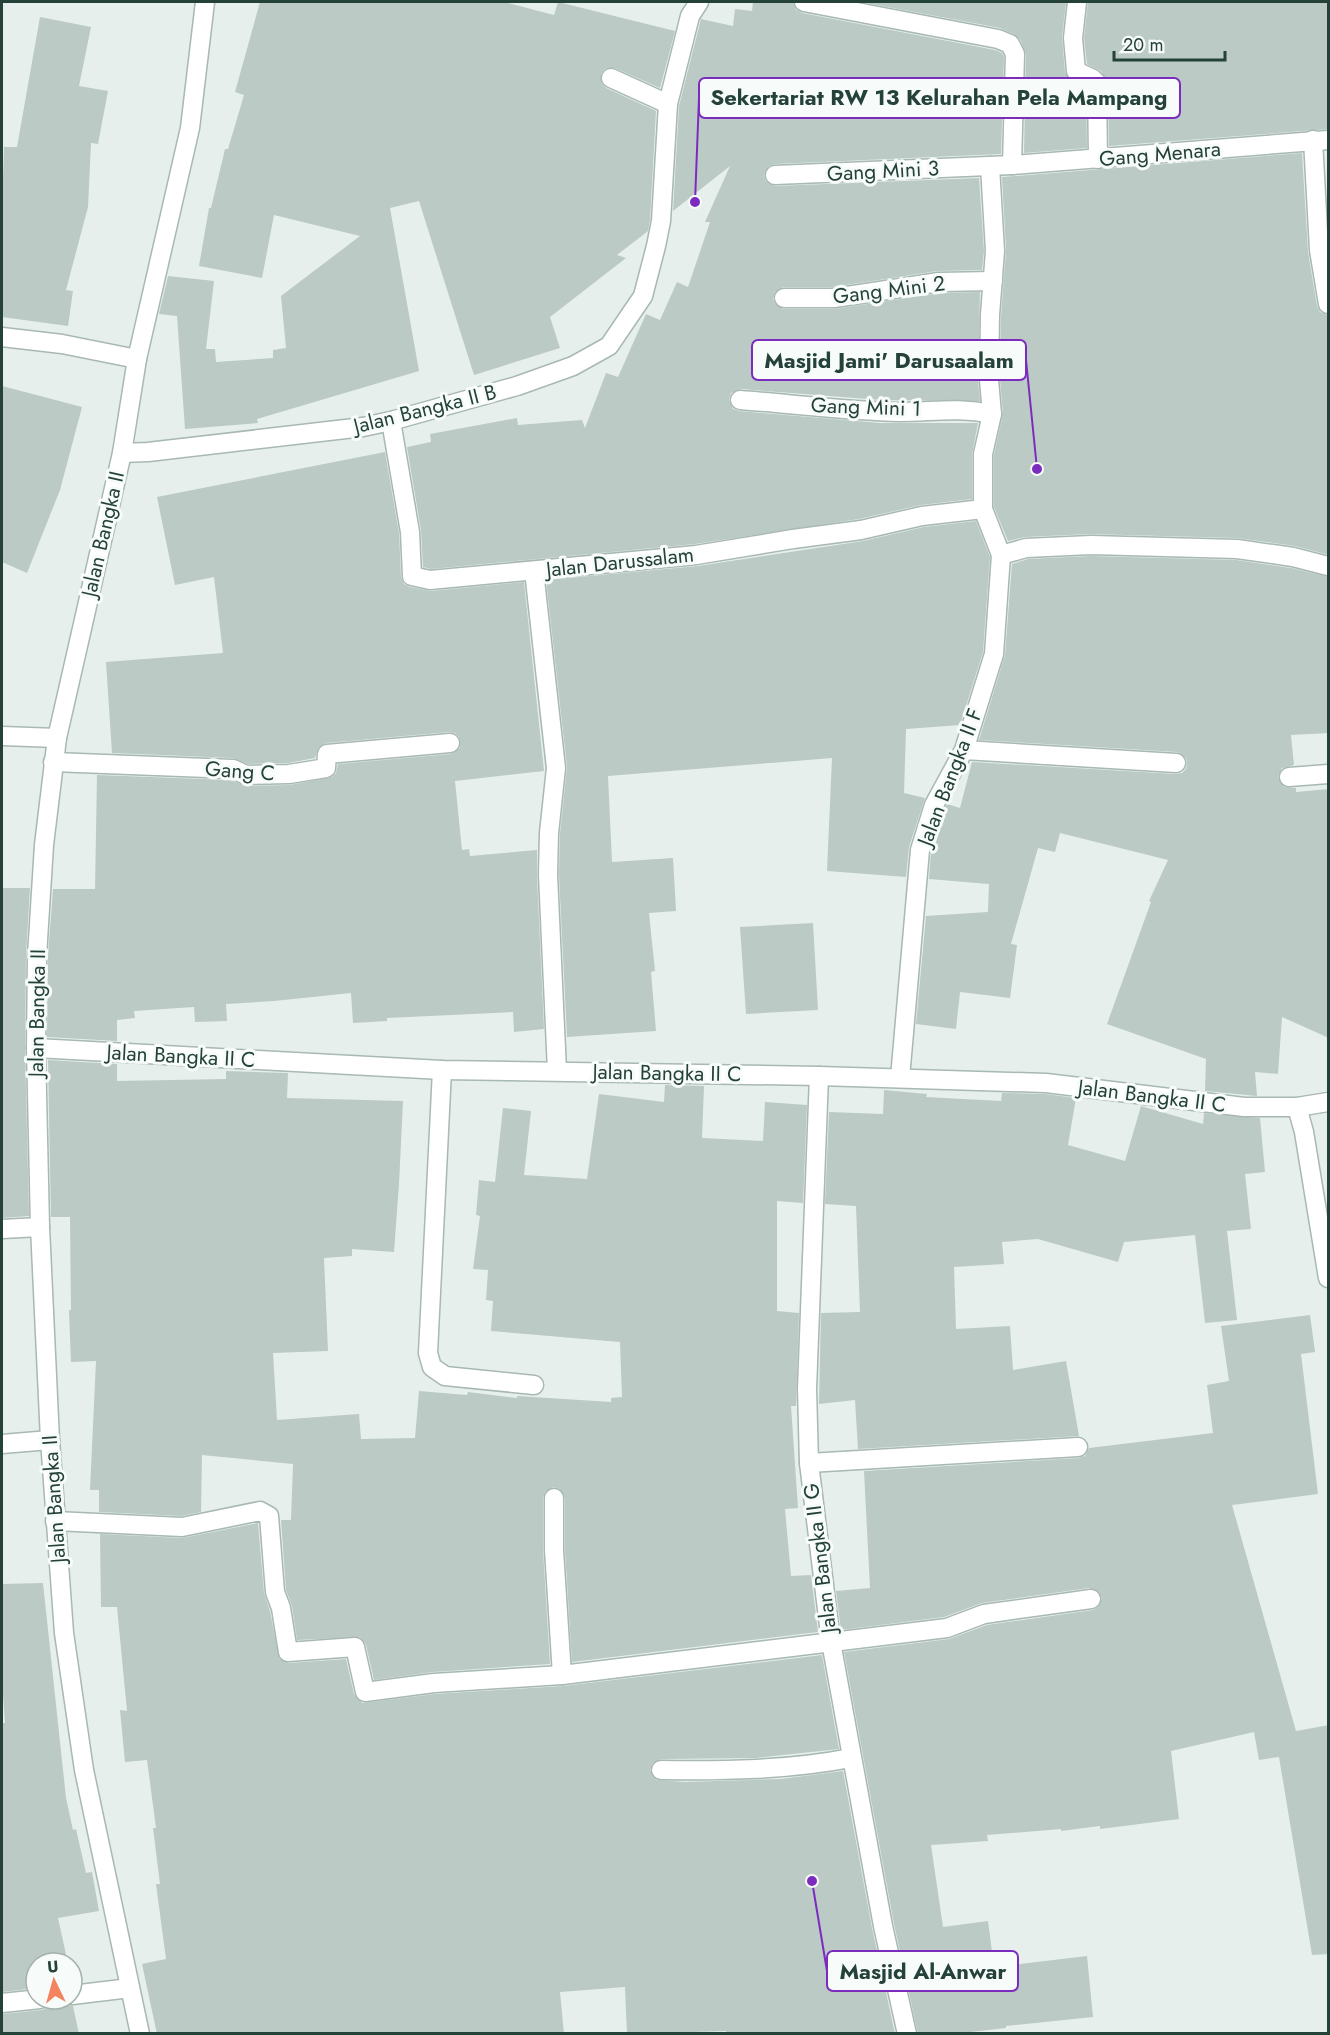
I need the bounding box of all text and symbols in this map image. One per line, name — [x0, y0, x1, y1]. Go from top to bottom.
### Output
scale bar — [1114, 24, 1225, 62]
text: 20 m — [1123, 32, 1163, 58]
callout: Sekertariat RW 13 Kelurahan Pela Mampang — [699, 78, 1180, 118]
text: Sekertariat RW 13 Kelurahan Pela Mampang — [710, 81, 1168, 113]
street label: Gang Menara — [1098, 134, 1222, 174]
street label: Gang Mini 3 — [826, 153, 940, 189]
street label: Gang Mini 2 — [831, 268, 947, 312]
callout: Masjid Jami' Darusaalam — [752, 340, 1026, 380]
text: Masjid Jami' Darusaalam — [764, 344, 1014, 376]
street label: Jalan Bangka II B — [348, 377, 500, 442]
street label: Gang Mini 1 — [810, 390, 922, 424]
street label: Jalan Bangka II — [73, 468, 132, 603]
street label: Jalan Darussalam — [542, 539, 695, 585]
street label: Jalan Bangka II F — [909, 704, 990, 853]
street label: Gang C — [204, 754, 276, 788]
street label: Jalan Bangka II — [21, 949, 53, 1080]
street label: Jalan Bangka II C — [103, 1037, 256, 1075]
street label: Jalan Bangka II C — [589, 1057, 742, 1089]
street label: Jalan Bangka II C — [1073, 1072, 1228, 1120]
street label: Jalan Bangka II — [35, 1434, 74, 1567]
street label: Jalan Bangka II G — [796, 1481, 844, 1638]
north arrow — [24, 1951, 84, 2011]
callout: Masjid Al-Anwar — [827, 1951, 1018, 1991]
text: U — [46, 1955, 59, 1979]
text: Masjid Al-Anwar — [839, 1955, 1007, 1987]

